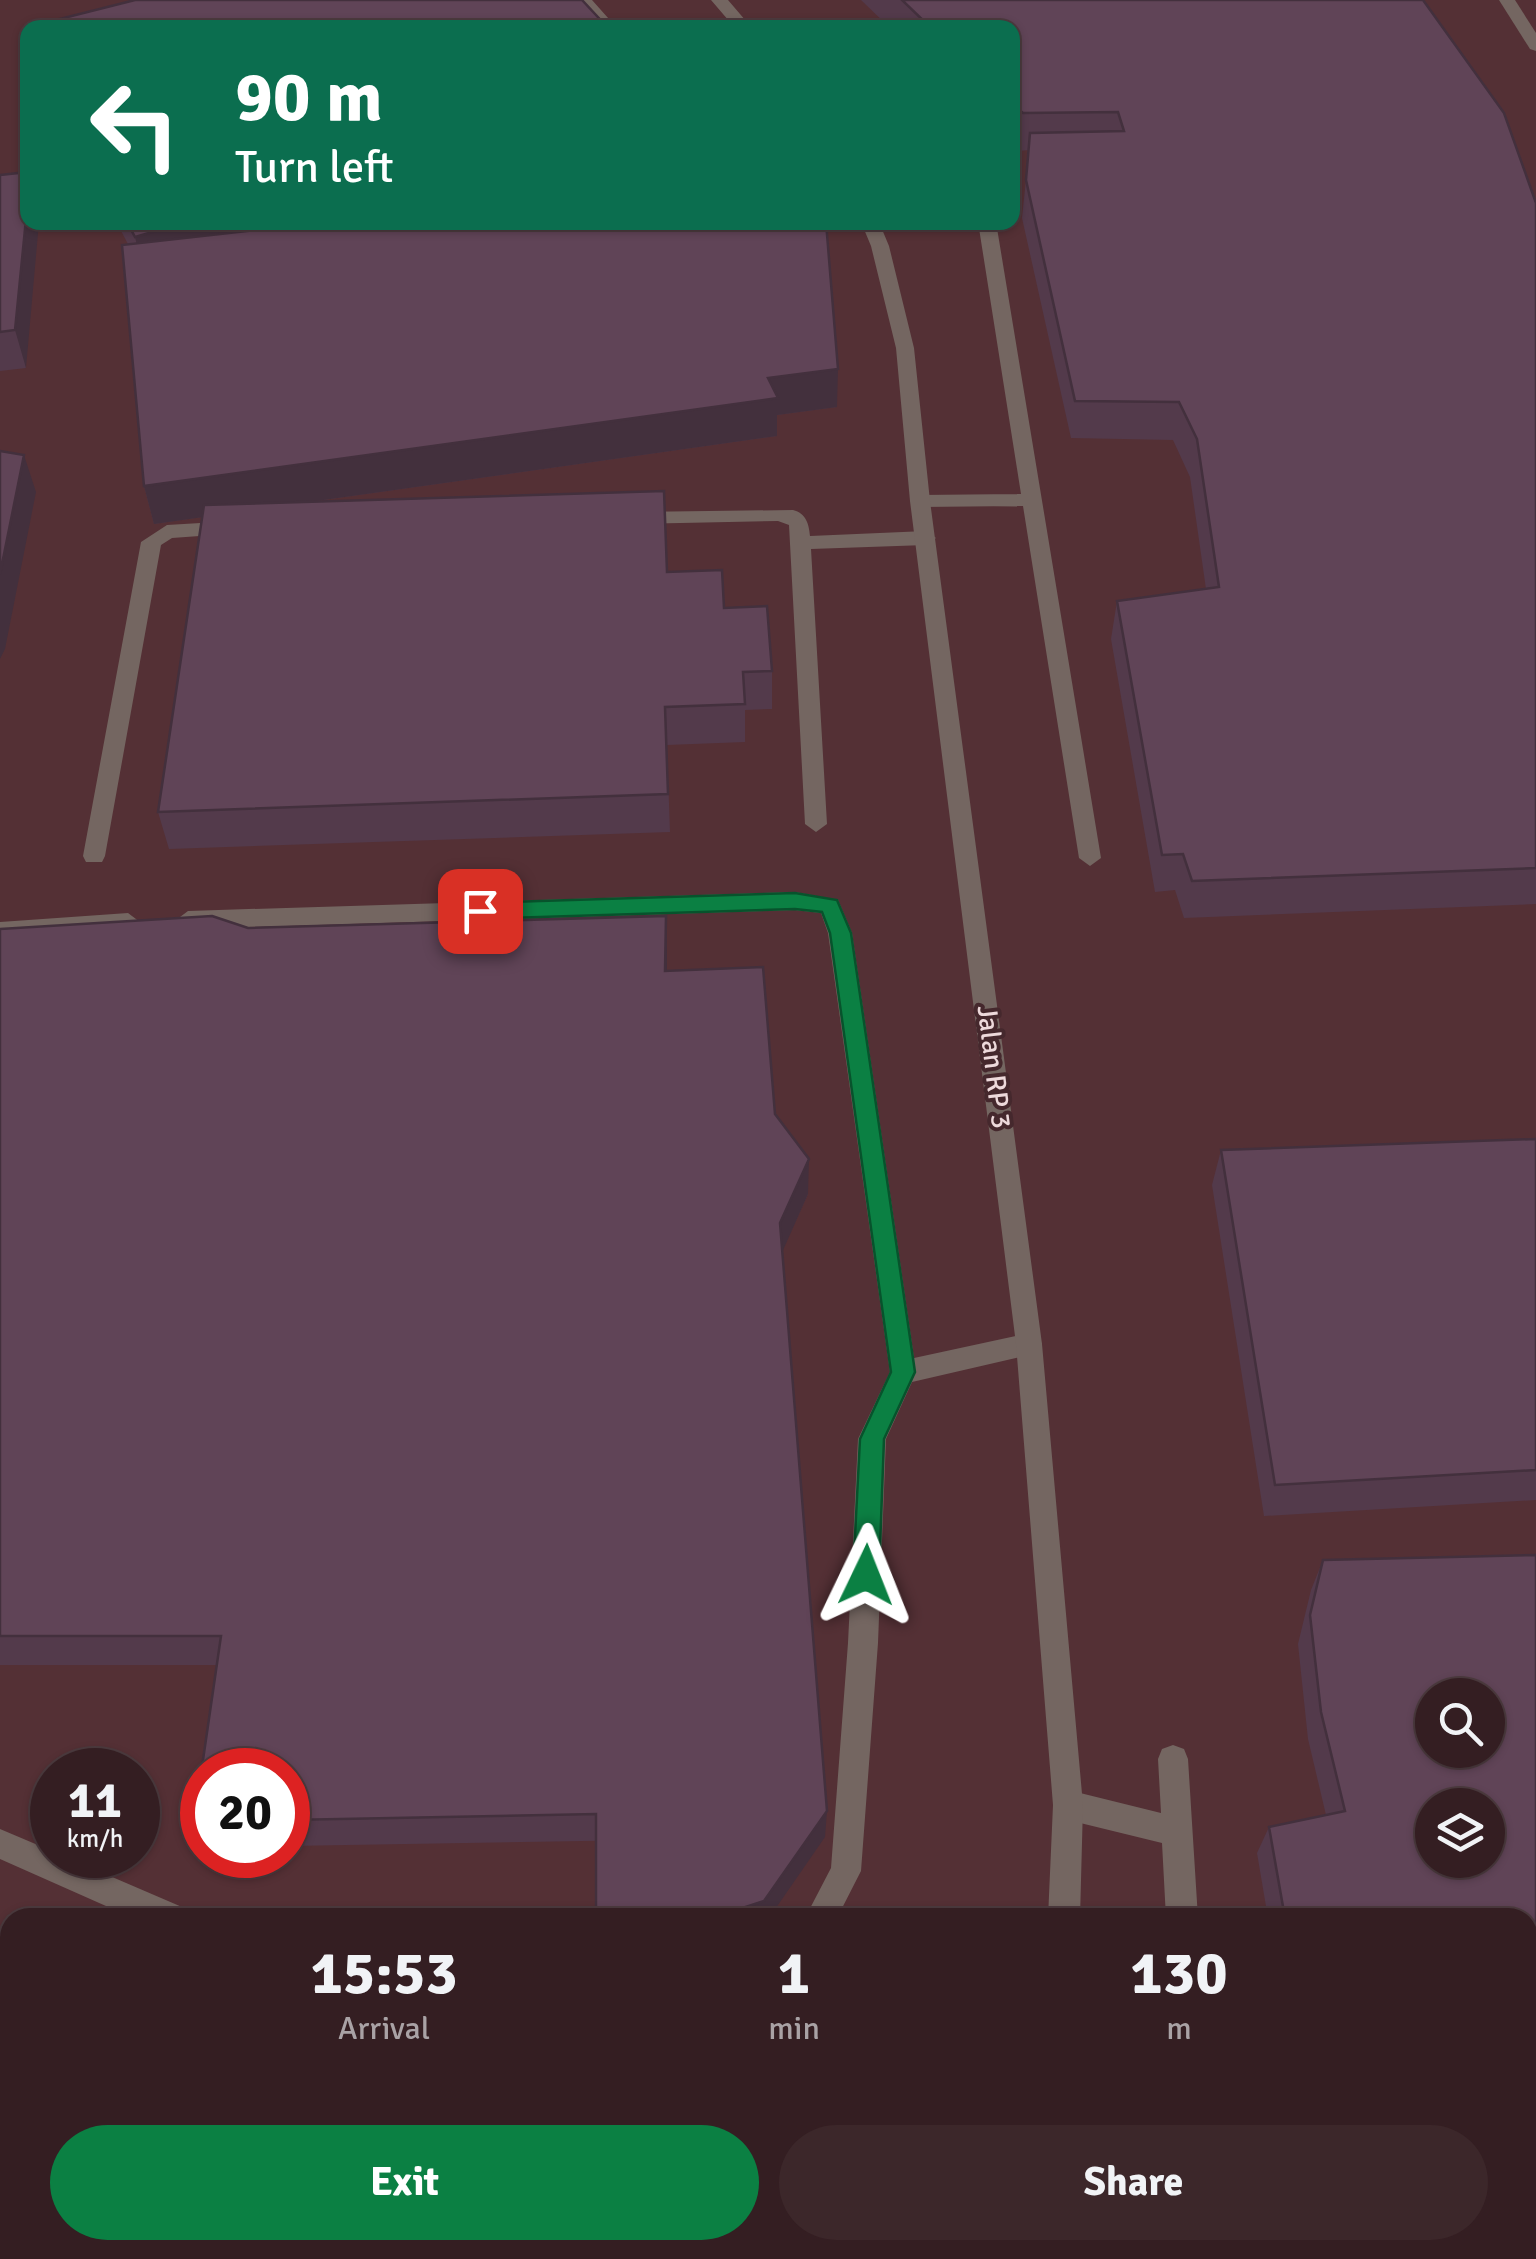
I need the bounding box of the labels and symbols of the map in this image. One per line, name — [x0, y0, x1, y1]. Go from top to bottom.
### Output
pin — [438, 869, 523, 954]
street label: Jalan RP 3 — [970, 1003, 1018, 1131]
position arrow — [814, 1523, 918, 1627]
speed limit sign: 20 — [180, 1748, 310, 1878]

